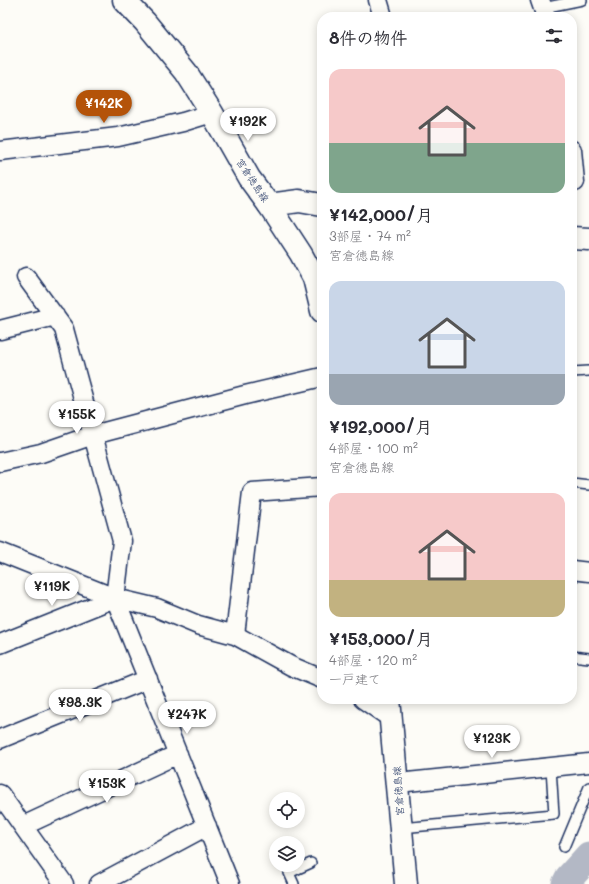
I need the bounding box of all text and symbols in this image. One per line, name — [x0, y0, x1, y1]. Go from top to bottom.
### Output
icon: filters — [543, 25, 565, 47]
text: 8件の物件 — [329, 26, 408, 48]
pin: ¥142K — [76, 90, 132, 124]
text: ¥142K — [85, 94, 123, 111]
icon: home — [411, 95, 483, 167]
pin: ¥192K — [220, 108, 276, 142]
text: ¥192K — [229, 112, 267, 129]
street label: 宮倉徳島線 — [233, 155, 273, 205]
text: ¥142,000/月 — [329, 203, 433, 225]
text: 3部屋 · 74 m² — [329, 227, 411, 244]
text: 宮倉徳島線 — [329, 246, 394, 263]
icon: home — [411, 307, 483, 379]
pin: ¥155K — [49, 401, 105, 435]
text: ¥155K — [58, 405, 96, 422]
text: ¥192,000/月 — [329, 415, 432, 437]
text: 4部屋 · 100 m² — [329, 439, 418, 456]
text: 宮倉徳島線 — [329, 458, 394, 475]
icon: home — [411, 519, 483, 591]
pin: ¥119K — [24, 573, 80, 607]
text: ¥119K — [34, 577, 70, 594]
text: ¥153,000/月 — [329, 627, 433, 649]
text: 4部屋 · 120 m² — [329, 651, 417, 668]
text: 一戸建て — [329, 670, 381, 687]
pin: ¥98.3K — [47, 689, 113, 723]
text: ¥98.3K — [58, 693, 102, 710]
pin: ¥247K — [159, 701, 215, 735]
text: ¥247K — [167, 705, 207, 722]
pin: ¥123K — [464, 725, 520, 759]
text: ¥123K — [473, 729, 511, 746]
street label: 宮倉徳島線 — [389, 766, 407, 816]
pin: ¥153K — [79, 770, 135, 804]
text: ¥153K — [88, 774, 126, 791]
map controls — [269, 792, 305, 872]
button: locate — [269, 792, 305, 828]
button: layers — [269, 836, 305, 872]

